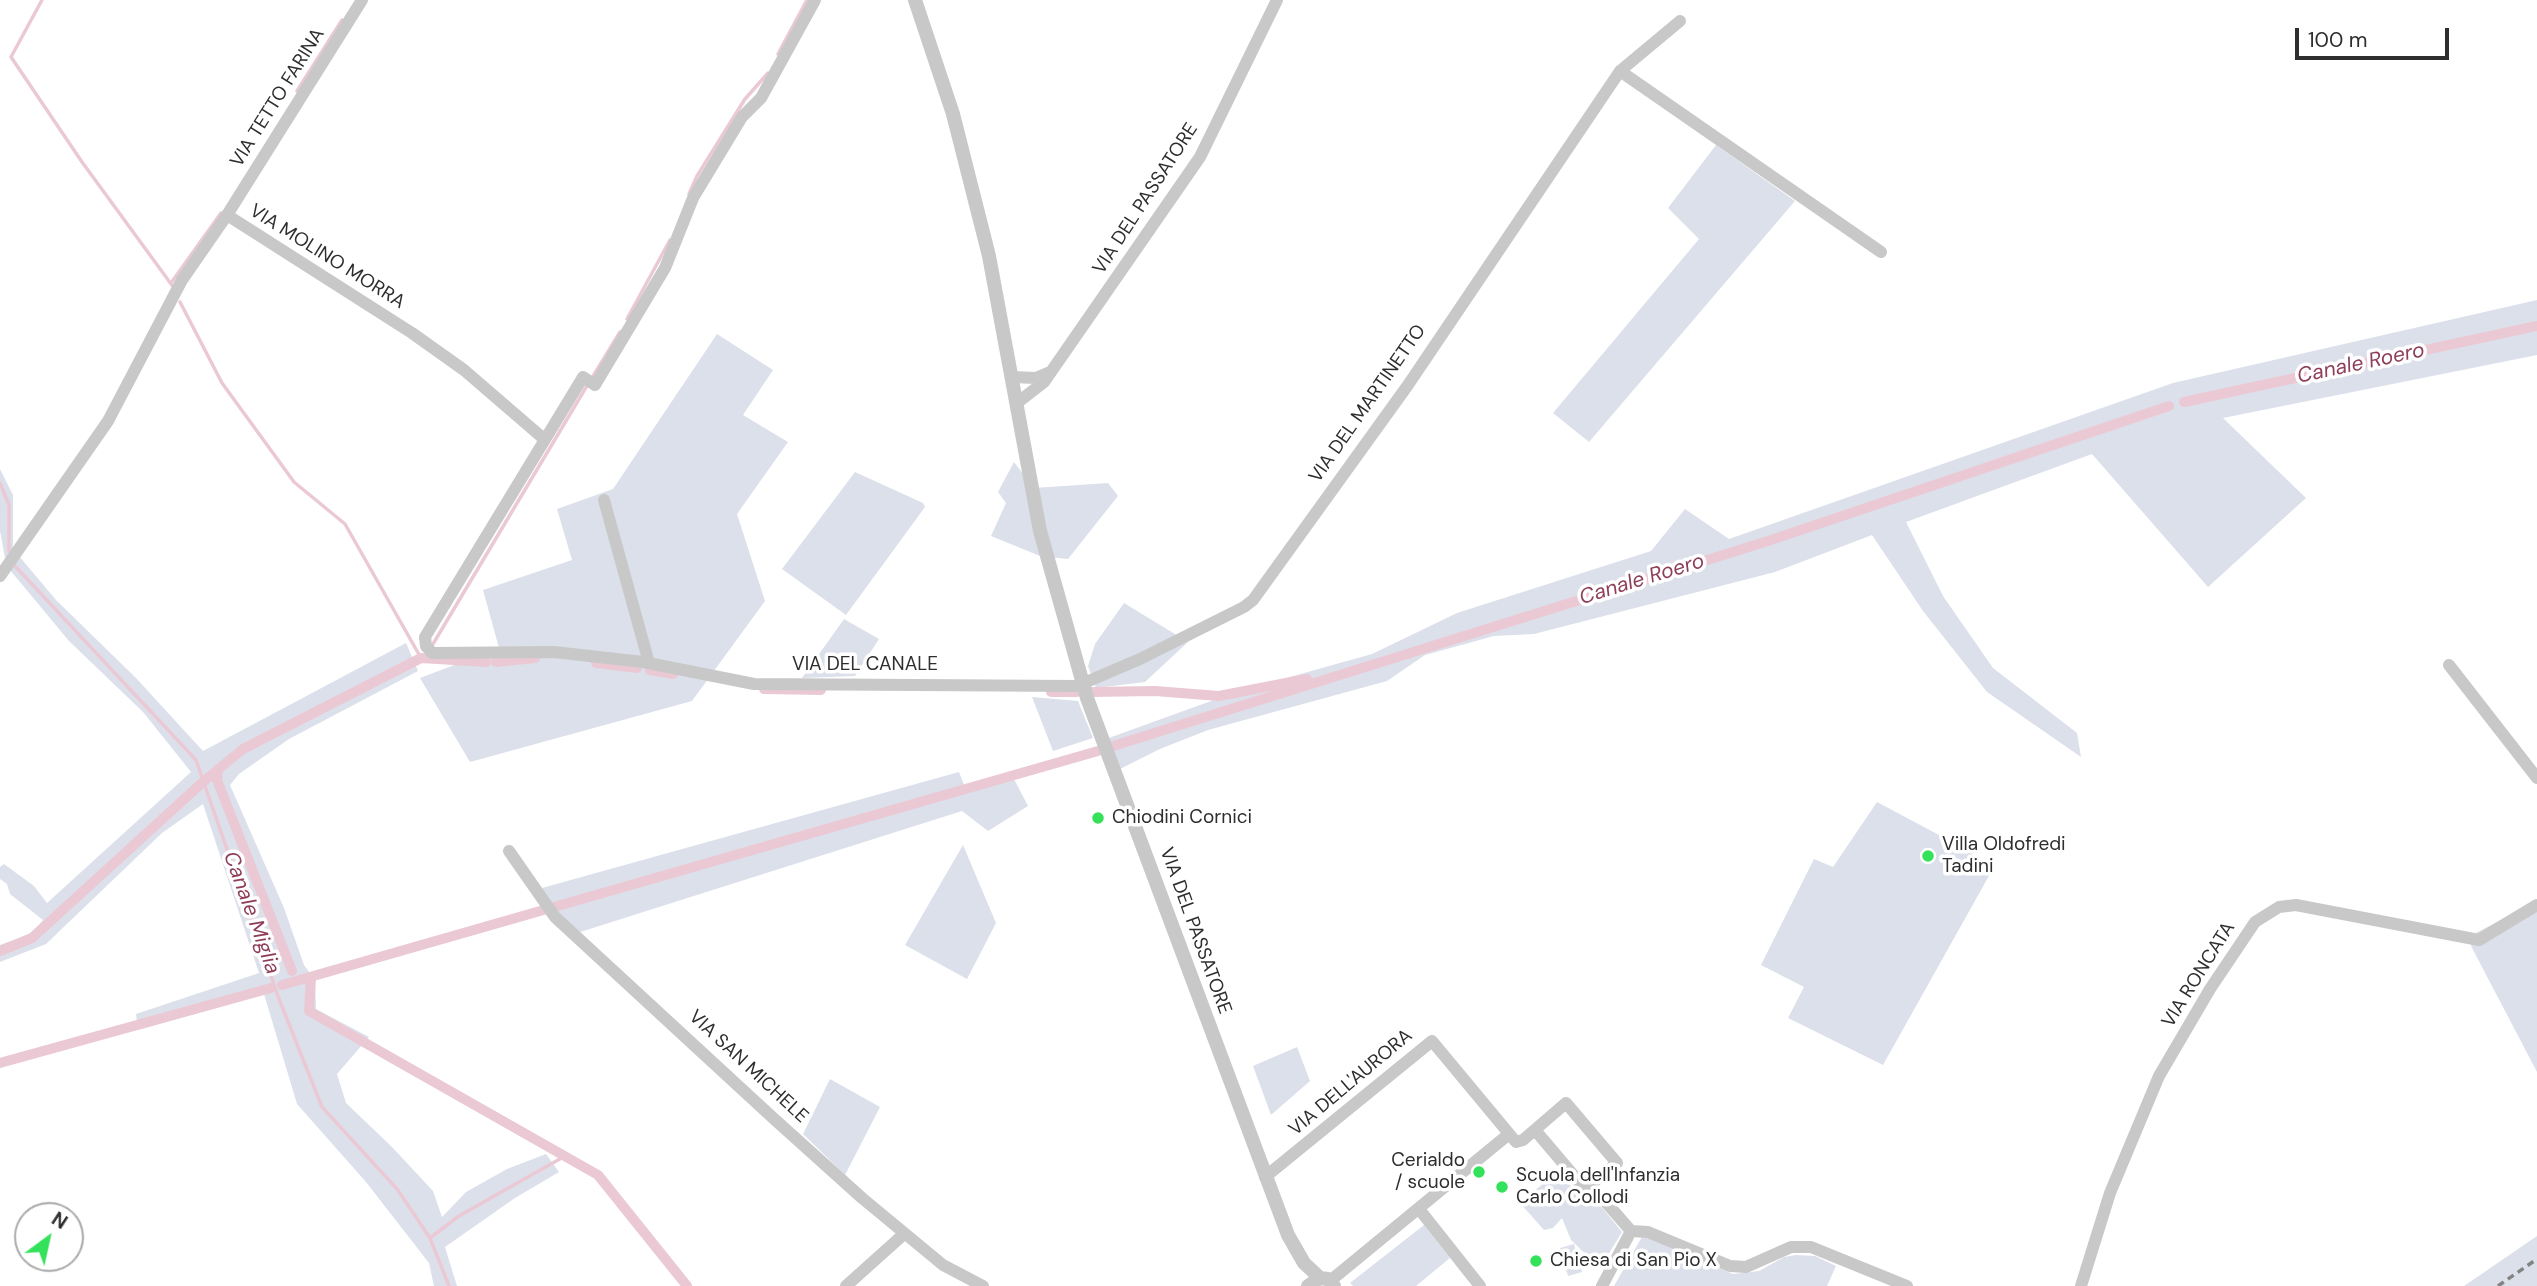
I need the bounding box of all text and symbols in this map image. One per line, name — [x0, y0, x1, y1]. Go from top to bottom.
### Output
scale bar — [2299, 14, 2453, 58]
street label: VIA TETTO FARINA — [226, 24, 330, 172]
text: 100 m — [2308, 26, 2368, 54]
street label: VIA DEL PASSATORE — [1089, 119, 1203, 279]
street label: VIA MOLINO MORRA — [245, 200, 409, 314]
street label: VIA DEL MARTINETTO — [1305, 321, 1431, 487]
water label: Canale Roero — [2295, 338, 2427, 390]
water label: Canale Roero — [1576, 549, 1708, 611]
street label: VIA DEL CANALE — [792, 654, 938, 676]
place label: Chiodini Cornici — [1112, 807, 1252, 829]
marker: Chiodini Cornici — [1090, 810, 1106, 826]
place label: Villa Oldofredi Tadini — [1942, 834, 2066, 878]
street label: VIA DEL PASSATORE — [1154, 845, 1236, 1017]
water label: Canale Miglia — [217, 848, 285, 978]
marker: Villa Oldofredi Tadini — [1920, 848, 1936, 864]
street label: VIA RONCATA — [2158, 918, 2240, 1032]
street label: VIA SAN MICHELE — [684, 1006, 812, 1128]
street label: VIA DELL'AURORA — [1285, 1025, 1417, 1141]
place label: Cerialdo / scuole — [1391, 1150, 1465, 1194]
marker: Cerialdo / scuole — [1471, 1164, 1487, 1180]
place label: Scuola dell'Infanzia Carlo Collodi — [1516, 1165, 1680, 1209]
marker: Scuola dell'Infanzia Carlo Collodi — [1494, 1179, 1510, 1195]
north arrow — [14, 1202, 84, 1272]
text: N — [47, 1206, 72, 1235]
place label: Chiesa di San Pio X — [1550, 1250, 1717, 1272]
marker: Chiesa di San Pio X — [1528, 1253, 1544, 1269]

